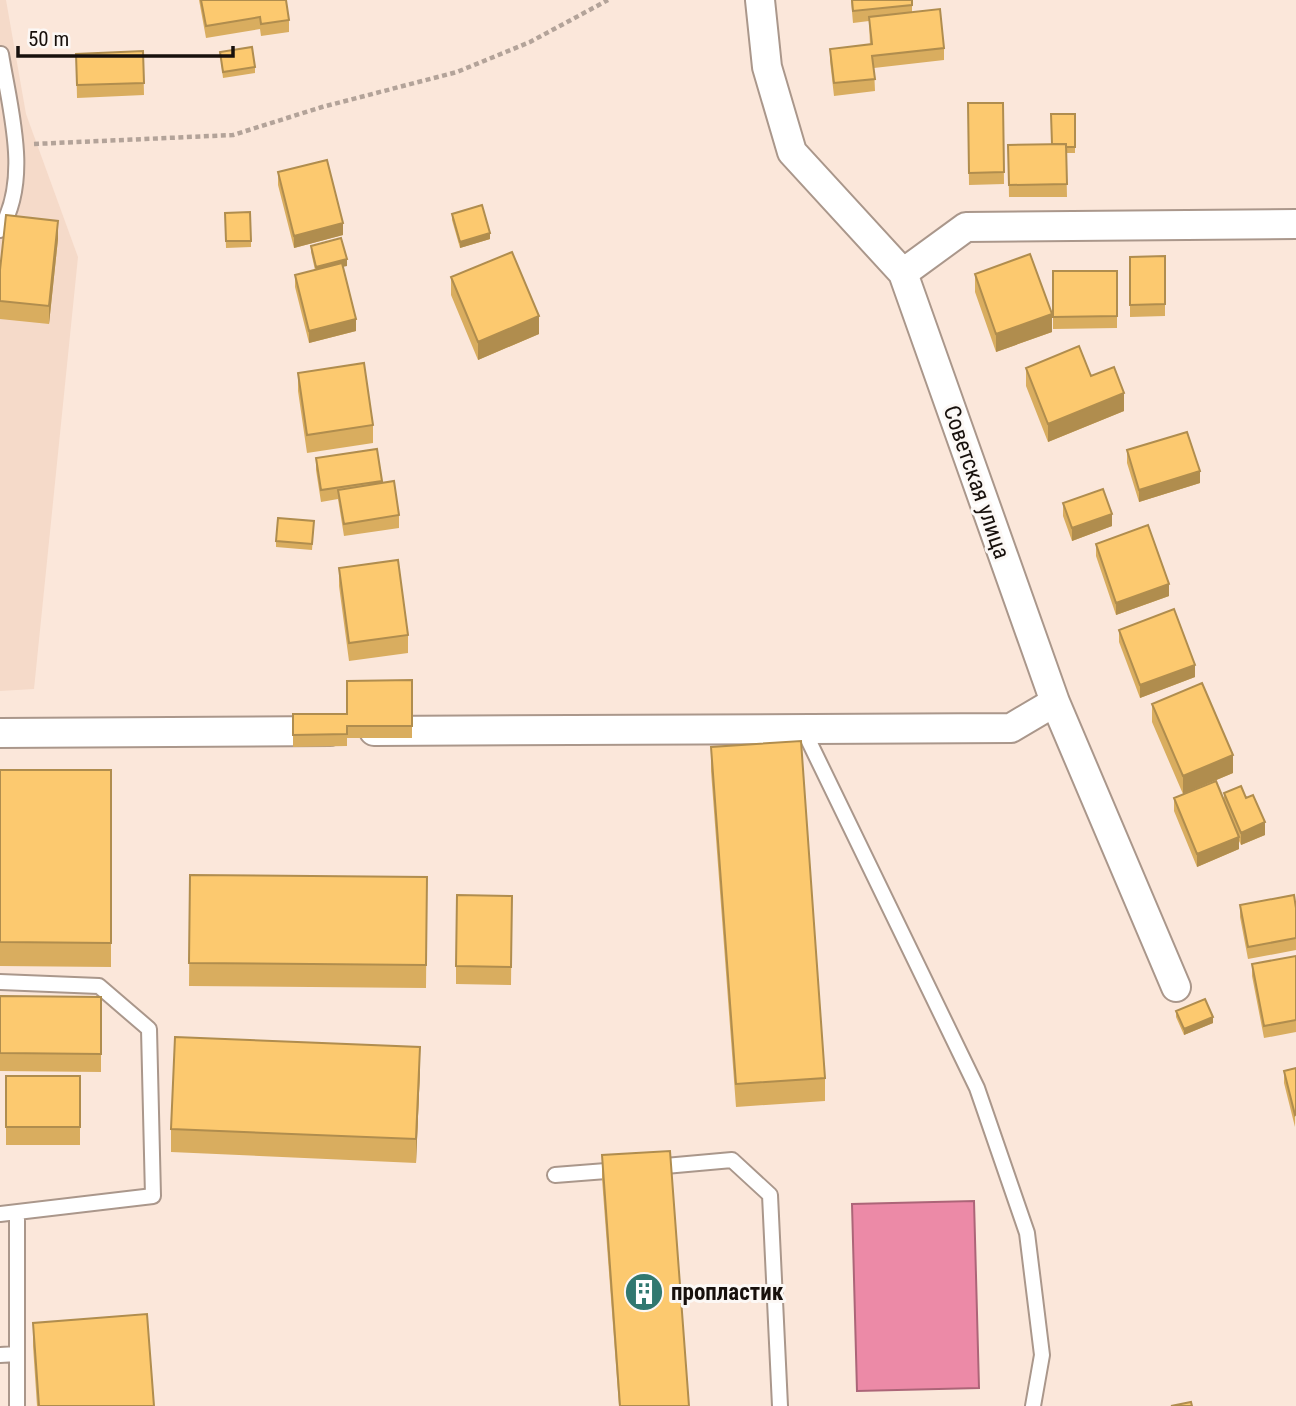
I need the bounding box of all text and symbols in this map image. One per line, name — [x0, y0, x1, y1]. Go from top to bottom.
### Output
scale bar — [18, 14, 233, 58]
text: 50 m — [28, 27, 69, 51]
street label: Советская улица — [938, 402, 1015, 562]
building icon: пропластик — [623, 1271, 665, 1313]
place label: пропластик — [671, 1279, 784, 1306]

